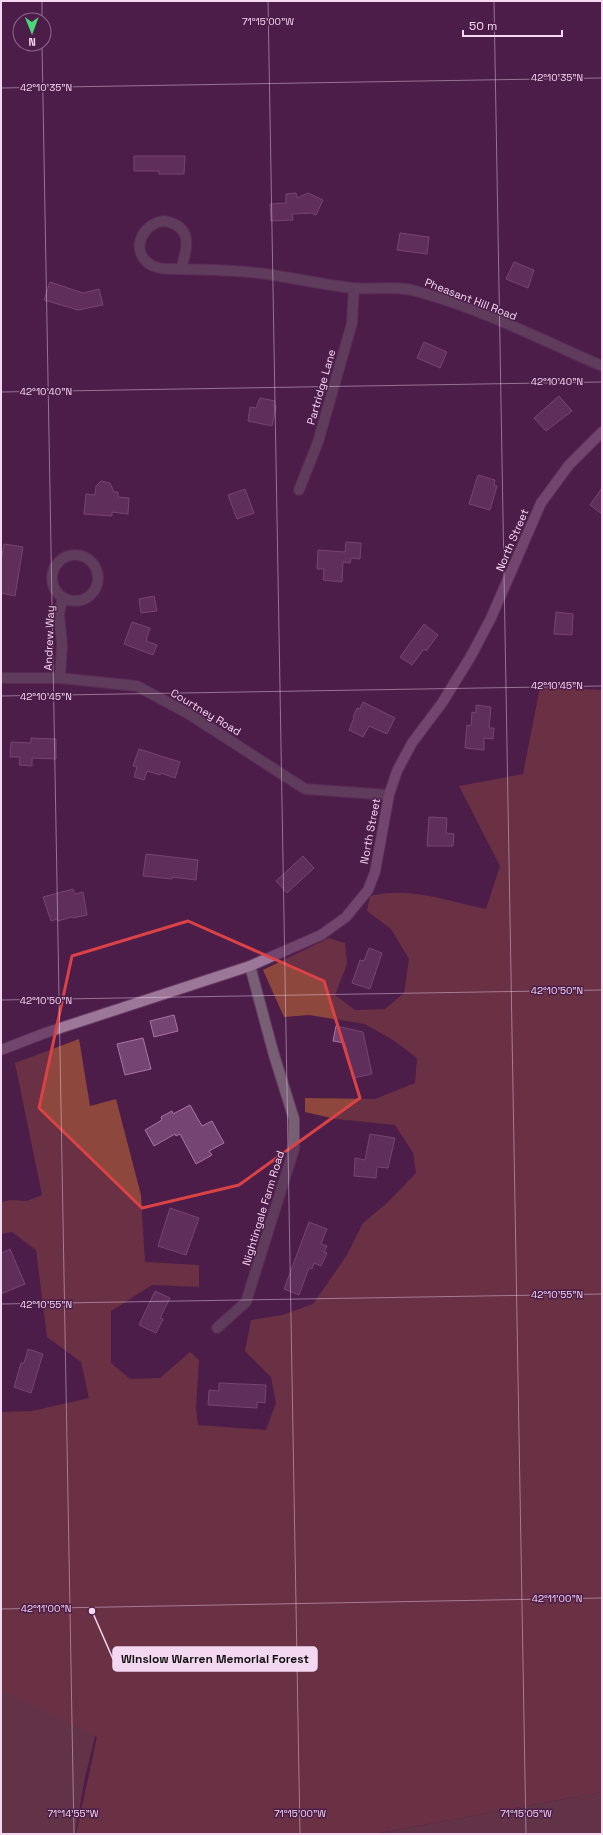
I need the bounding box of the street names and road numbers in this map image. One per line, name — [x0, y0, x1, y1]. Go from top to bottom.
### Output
street label: Pheasant Hill Road — [423, 275, 519, 323]
street label: Partridge Lane — [304, 348, 338, 426]
street label: North Street — [493, 507, 531, 573]
street label: Andrew Way — [41, 605, 57, 671]
street label: Courtney Road — [168, 685, 244, 739]
street label: North Street — [357, 797, 383, 865]
street label: Nightingale Farm Road — [239, 1149, 287, 1267]

